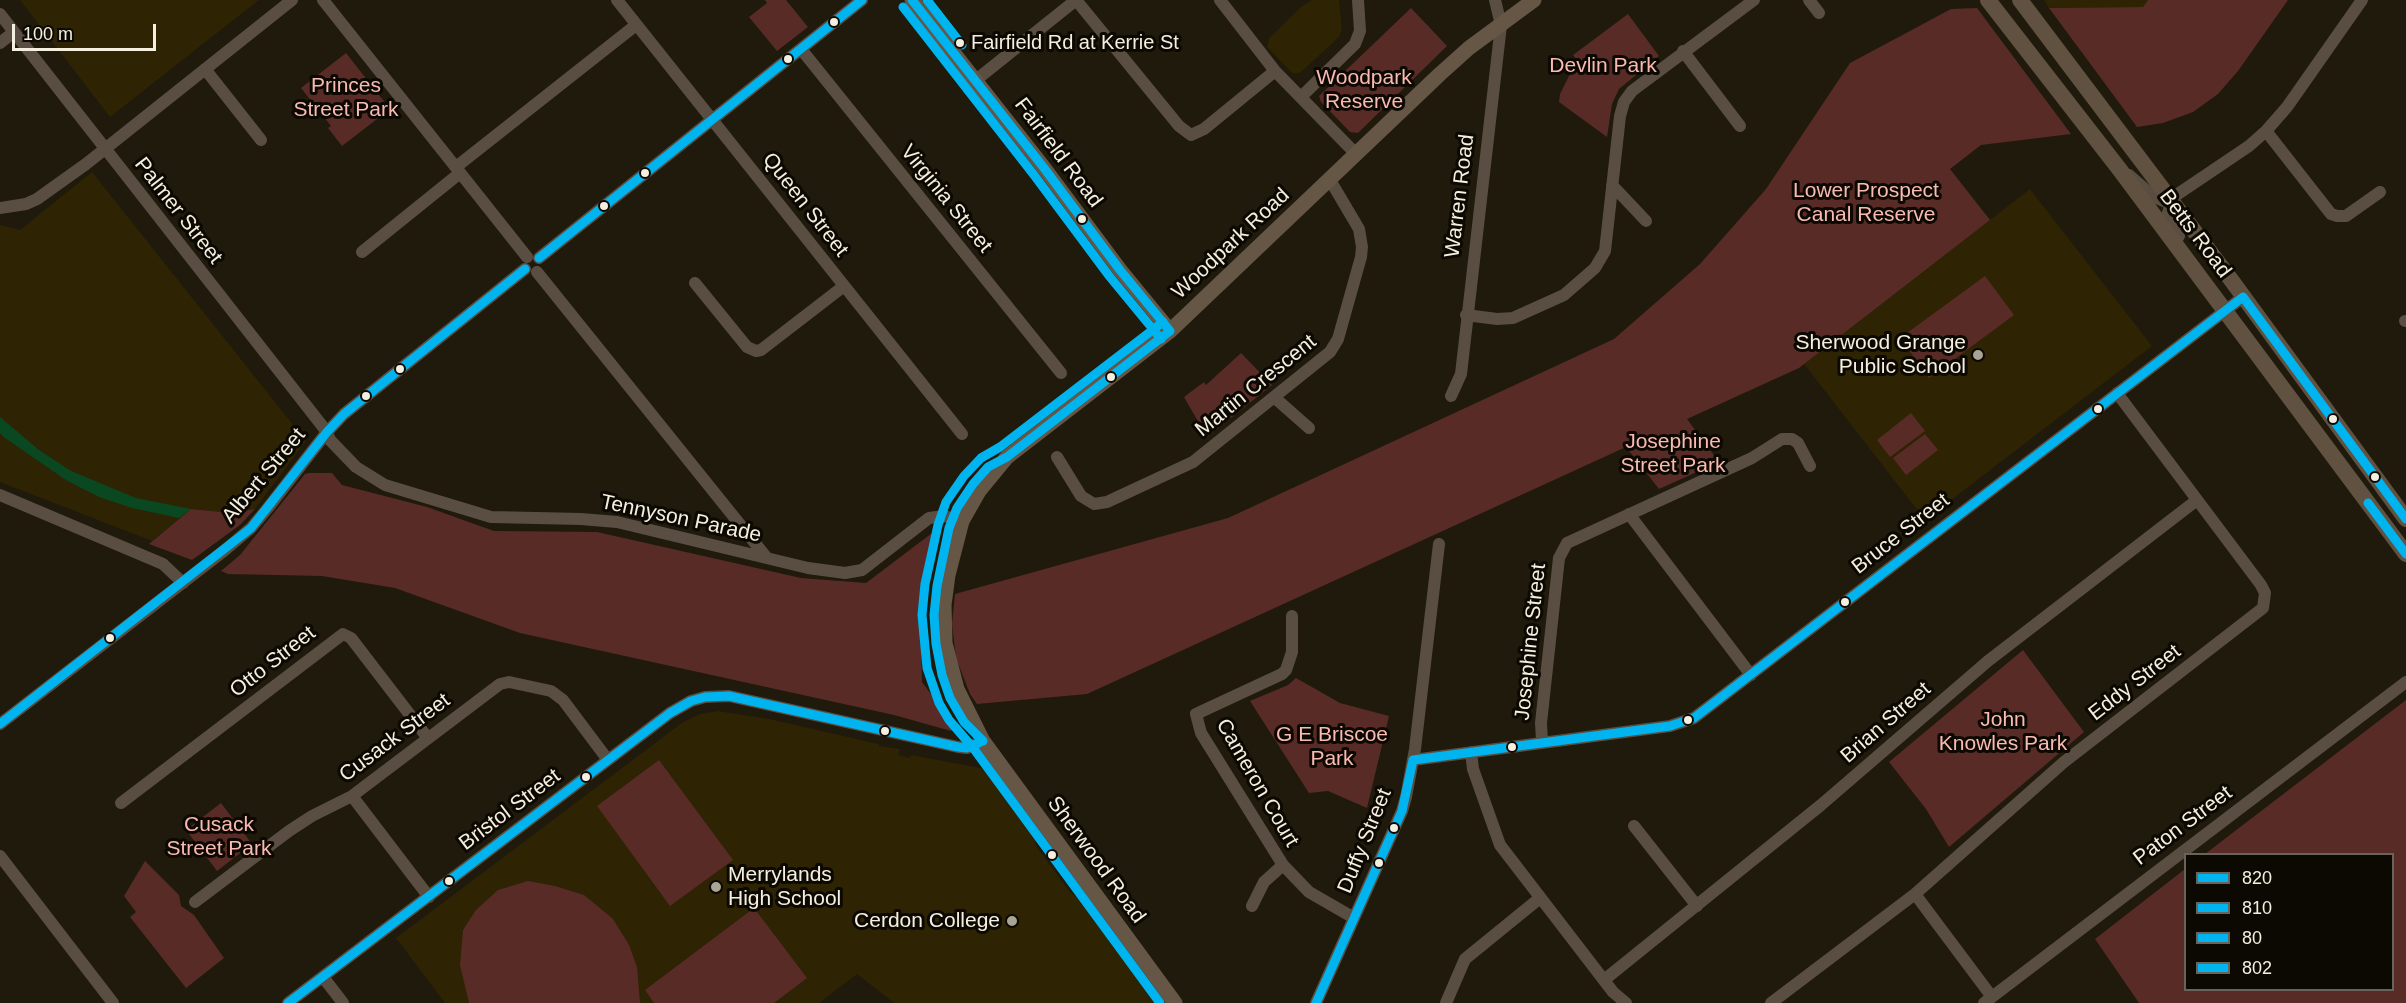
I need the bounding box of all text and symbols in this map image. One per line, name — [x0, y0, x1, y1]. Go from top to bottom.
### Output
scale bar — [15, 12, 159, 50]
unlabelled marker — [828, 16, 840, 28]
text: 100 m — [23, 24, 73, 44]
place label: Fairfield Rd at Kerrie St — [971, 31, 1179, 55]
marker: Fairfield Rd at Kerrie St — [954, 37, 966, 49]
unlabelled marker — [782, 53, 794, 65]
park label: Devlin Park — [1549, 53, 1657, 79]
park label: Woodpark Reserve — [1316, 65, 1412, 115]
park label: Princes Street Park — [293, 73, 399, 123]
street label: Fairfield Road — [1009, 93, 1107, 213]
street label: Warren Road — [1440, 133, 1480, 259]
street label: Virginia Street — [895, 140, 997, 258]
street label: Queen Street — [757, 148, 853, 262]
street label: Palmer Street — [129, 153, 227, 269]
unlabelled marker — [639, 167, 651, 179]
park label: Lower Prospect Canal Reserve — [1793, 178, 1939, 228]
street label: Woodpark Road — [1167, 183, 1295, 305]
street label: Betts Road — [2154, 185, 2236, 283]
unlabelled marker — [598, 200, 610, 212]
unlabelled marker — [1076, 213, 1088, 225]
street label: Martin Crescent — [1190, 330, 1322, 442]
place label: Sherwood Grange Public School — [1796, 330, 1966, 380]
marker: Sherwood Grange Public School — [1971, 348, 1985, 362]
unlabelled marker — [394, 363, 406, 375]
unlabelled marker — [1105, 371, 1117, 383]
unlabelled marker — [360, 390, 372, 402]
unlabelled marker — [2092, 403, 2104, 415]
unlabelled marker — [2327, 413, 2339, 425]
street label: Albert Street — [217, 423, 311, 529]
park label: Josephine Street Park — [1620, 429, 1726, 479]
unlabelled marker — [2369, 471, 2381, 483]
street label: Bruce Street — [1847, 488, 1955, 580]
street label: Tennyson Parade — [598, 490, 764, 548]
street label: Josephine Street — [1510, 562, 1552, 722]
unlabelled marker — [1839, 596, 1851, 608]
street label: Otto Street — [225, 621, 321, 703]
unlabelled marker — [104, 632, 116, 644]
street label: Eddy Street — [2084, 639, 2186, 727]
street label: Brian Street — [1836, 677, 1936, 769]
street label: Cusack Street — [335, 688, 455, 788]
park label: John Knowles Park — [1939, 707, 2067, 757]
unlabelled marker — [1682, 714, 1694, 726]
street label: Cameron Court — [1210, 715, 1304, 851]
park label: G E Briscoe Park — [1276, 722, 1388, 772]
unlabelled marker — [879, 725, 891, 737]
unlabelled marker — [1506, 741, 1518, 753]
street label: Bristol Street — [454, 764, 566, 856]
unlabelled marker — [580, 771, 592, 783]
street label: Paton Street — [2129, 781, 2237, 871]
street label: Duffy Street — [1333, 785, 1397, 897]
street label: Sherwood Road — [1042, 792, 1150, 928]
park label: Cusack Street Park — [166, 812, 272, 862]
unlabelled marker — [1388, 822, 1400, 834]
unlabelled marker — [1046, 849, 1058, 861]
legend — [2184, 853, 2394, 991]
unlabelled marker — [1373, 857, 1385, 869]
place label: Merrylands High School — [728, 862, 841, 912]
text: 820 — [2242, 868, 2272, 888]
unlabelled marker — [443, 875, 455, 887]
marker: Merrylands High School — [709, 880, 723, 894]
text: 810 — [2242, 898, 2272, 918]
place label: Cerdon College — [854, 908, 1000, 934]
marker: Cerdon College — [1005, 914, 1019, 928]
text: 80 — [2242, 928, 2262, 948]
text: 802 — [2242, 958, 2272, 978]

